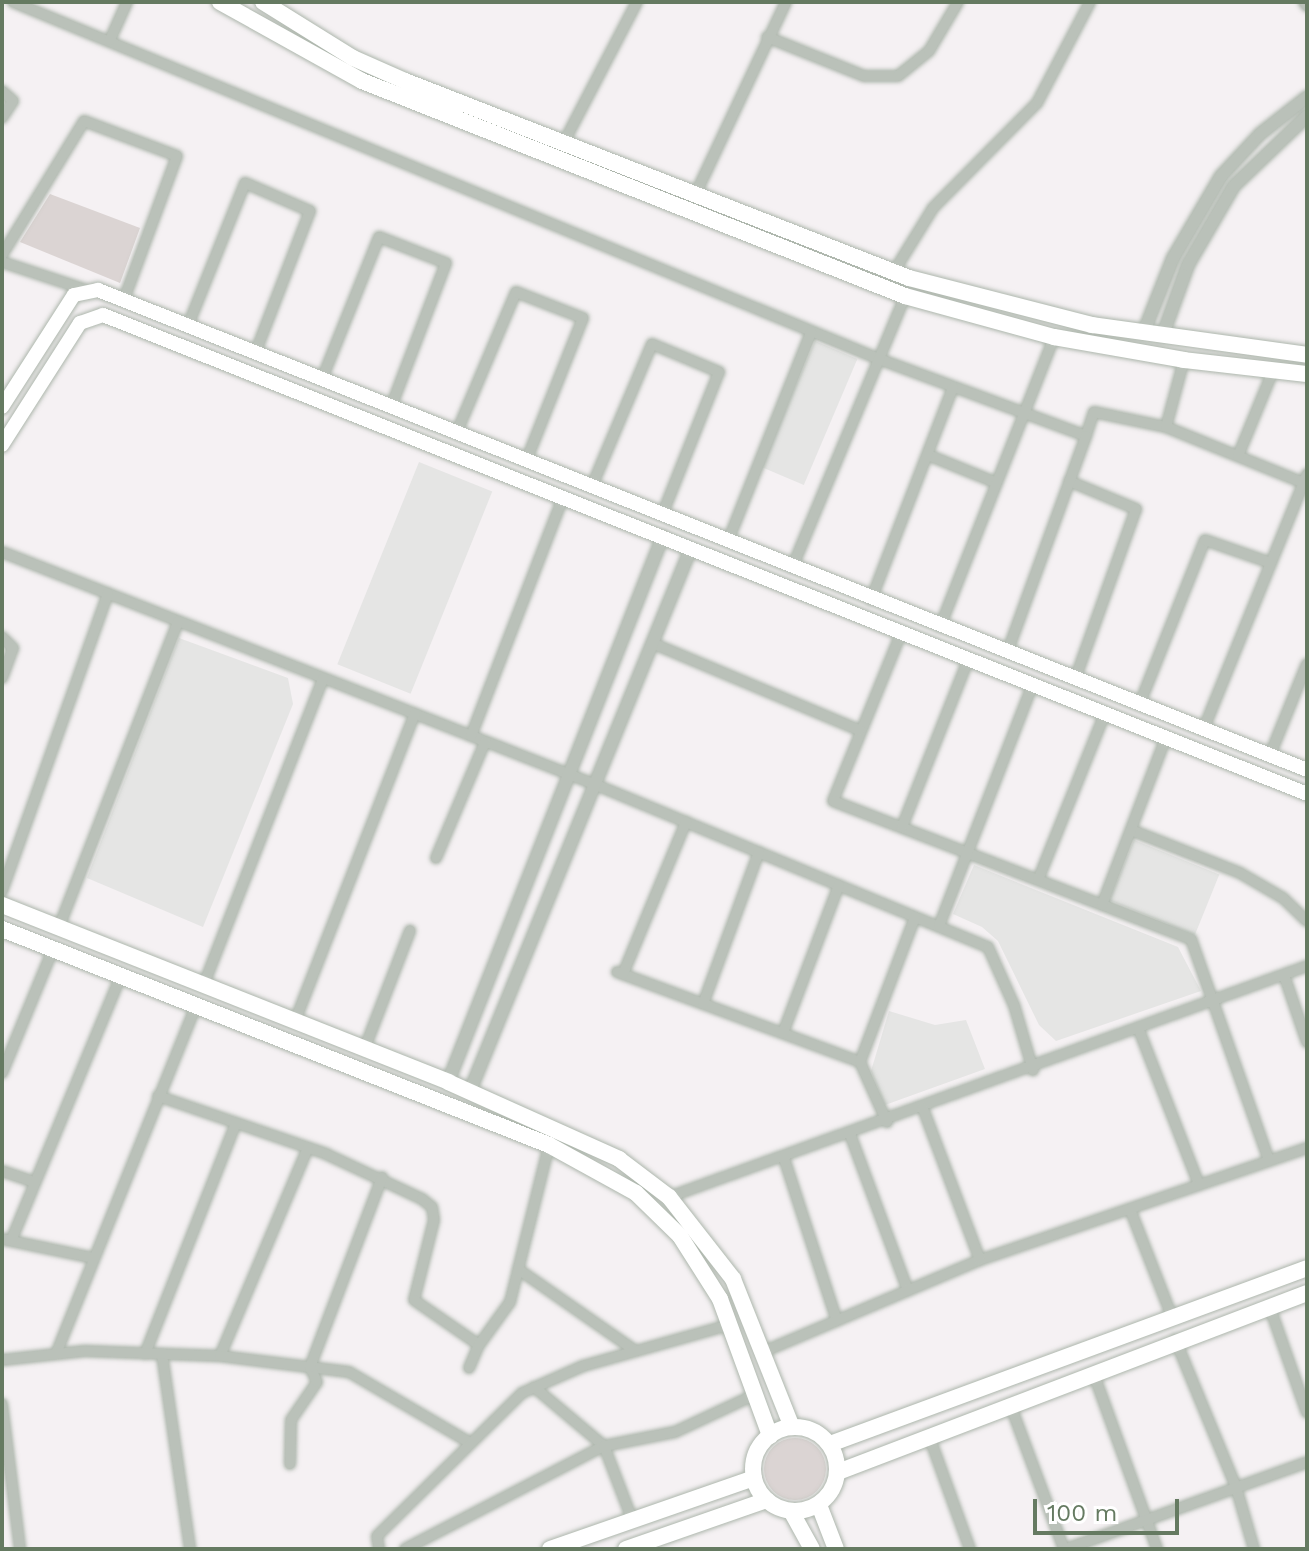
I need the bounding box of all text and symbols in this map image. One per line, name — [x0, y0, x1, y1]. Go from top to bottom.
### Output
scale bar — [1037, 1483, 1183, 1533]
text: 100 m — [1047, 1499, 1117, 1527]

